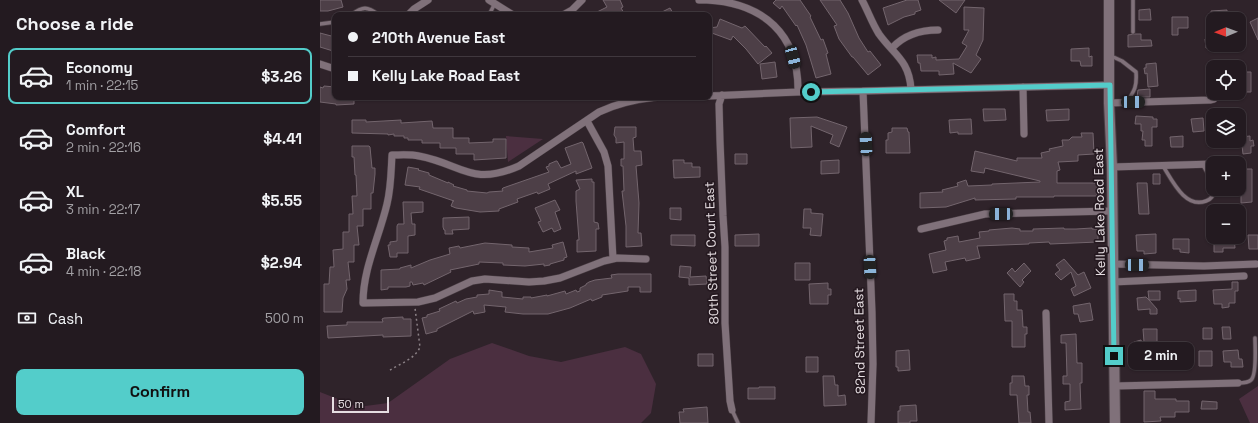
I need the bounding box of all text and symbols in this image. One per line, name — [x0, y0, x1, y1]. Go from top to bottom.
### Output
text: Choose a ride — [16, 12, 134, 35]
north arrow — [1206, 12, 1246, 52]
map controls — [1206, 12, 1246, 244]
text: 210th Avenue East — [372, 28, 505, 47]
car — [784, 44, 802, 70]
icon: car — [18, 58, 54, 94]
text: Economy — [66, 58, 133, 77]
button: locate — [1206, 60, 1246, 100]
text: Kelly Lake Road East — [372, 66, 520, 85]
text: $3.26 — [261, 67, 302, 86]
text: 1 min · 22:15 — [66, 77, 138, 94]
route start — [802, 83, 820, 101]
car — [1121, 96, 1145, 108]
button: layers — [1206, 108, 1246, 148]
icon: car — [18, 120, 54, 156]
text: Comfort — [66, 120, 126, 139]
text: $4.41 — [263, 129, 302, 148]
car — [859, 132, 873, 156]
text: 2 min · 22:16 — [66, 139, 141, 156]
street label: Kelly Lake Road East — [1090, 148, 1109, 276]
button: + — [1206, 156, 1246, 196]
street label: 80th Street Court East — [701, 181, 722, 325]
icon: car — [18, 182, 54, 218]
text: XL — [66, 182, 84, 201]
text: $5.55 — [261, 191, 302, 210]
text: 3 min · 22:17 — [66, 201, 140, 218]
button: − — [1206, 204, 1246, 244]
car — [989, 208, 1013, 220]
icon: car — [18, 244, 54, 280]
text: Black — [66, 244, 106, 263]
text: $2.94 — [261, 253, 302, 272]
car — [863, 255, 877, 279]
car — [1125, 259, 1149, 271]
text: 4 min · 22:18 — [66, 263, 141, 280]
street label: 82nd Street East — [850, 288, 869, 394]
icon: cash — [16, 307, 38, 329]
text: Cash — [48, 309, 83, 328]
text: 500 m — [265, 310, 304, 327]
callout: 2 min — [1128, 342, 1194, 370]
route end — [1105, 347, 1123, 365]
text: 2 min — [1144, 347, 1178, 364]
button: Confirm — [16, 369, 304, 415]
scale bar — [332, 395, 389, 414]
text: 50 m — [338, 397, 364, 411]

